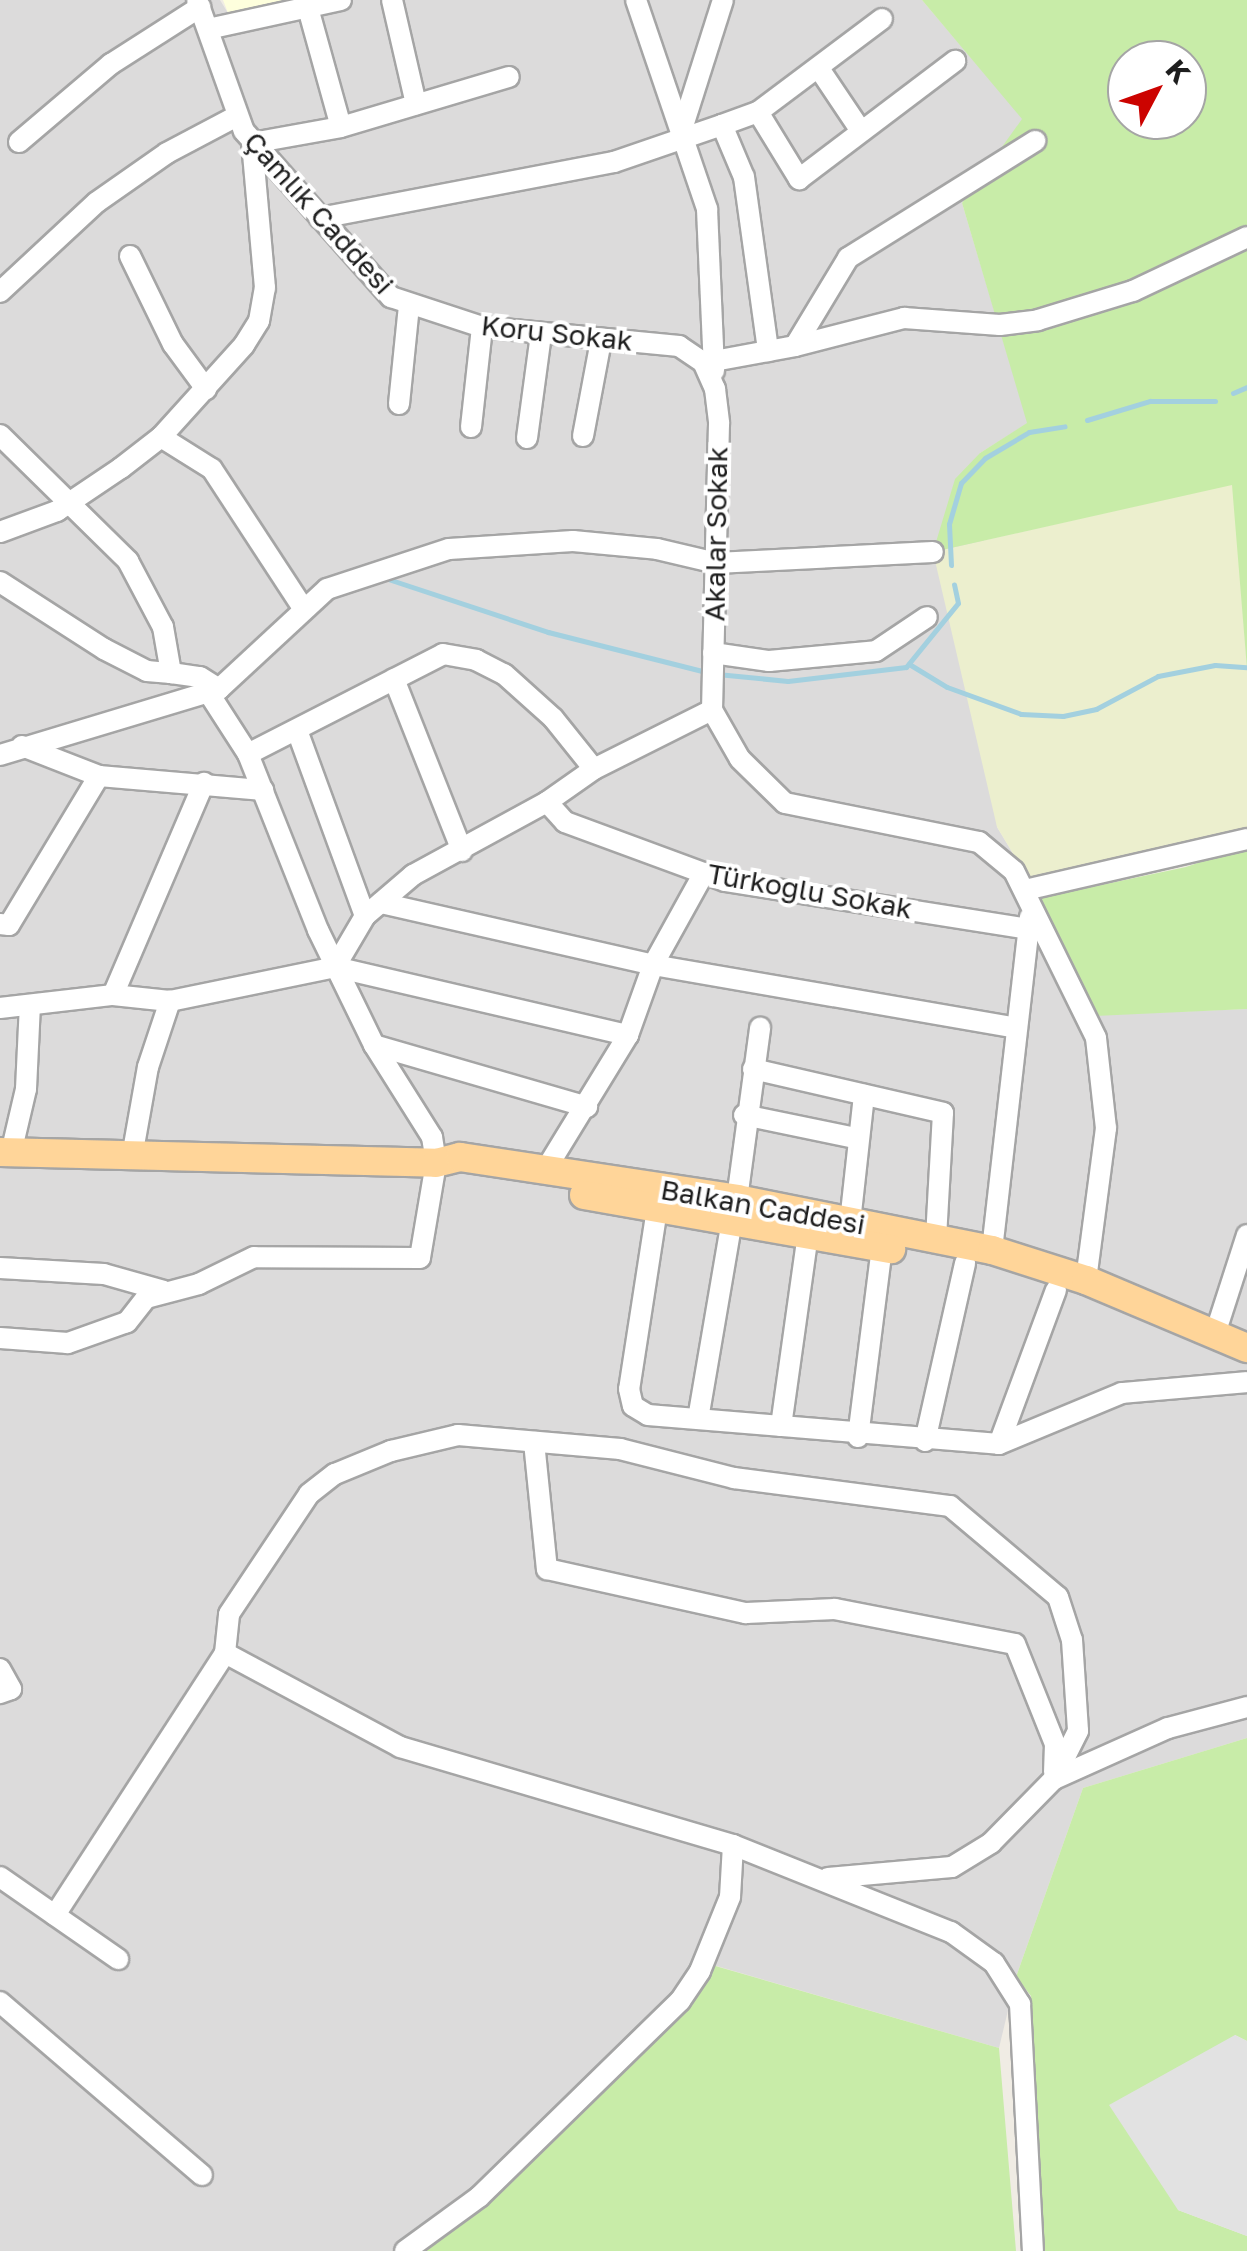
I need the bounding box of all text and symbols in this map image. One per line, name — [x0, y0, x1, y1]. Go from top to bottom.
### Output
north arrow — [1107, 40, 1207, 140]
text: K — [1159, 53, 1198, 90]
street label: Çamlık Caddesi — [237, 125, 401, 301]
street label: Koru Sokak — [480, 308, 634, 358]
street label: Akalar Sokak — [698, 446, 734, 622]
street label: Türkoğlu Sokak — [705, 856, 915, 926]
street label: Balkan Caddesi — [658, 1172, 868, 1242]

